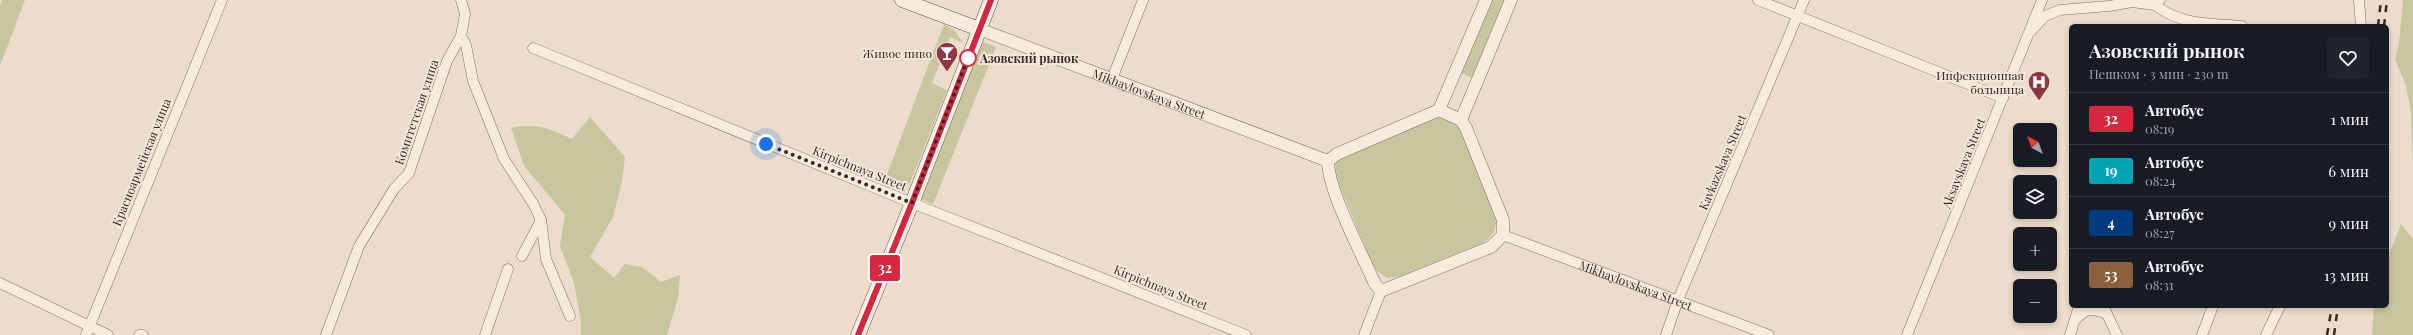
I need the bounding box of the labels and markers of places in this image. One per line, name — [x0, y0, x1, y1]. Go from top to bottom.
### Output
bar icon: Живое пиво — [934, 40, 960, 73]
place label: Живое пиво — [863, 45, 932, 61]
marker: Азовский рынок — [959, 49, 977, 67]
place label: Азовский рынок — [979, 50, 1079, 66]
place label: Инфекционная больница — [1936, 67, 2025, 97]
hospital icon: Инфекционная больница — [2026, 69, 2052, 102]

